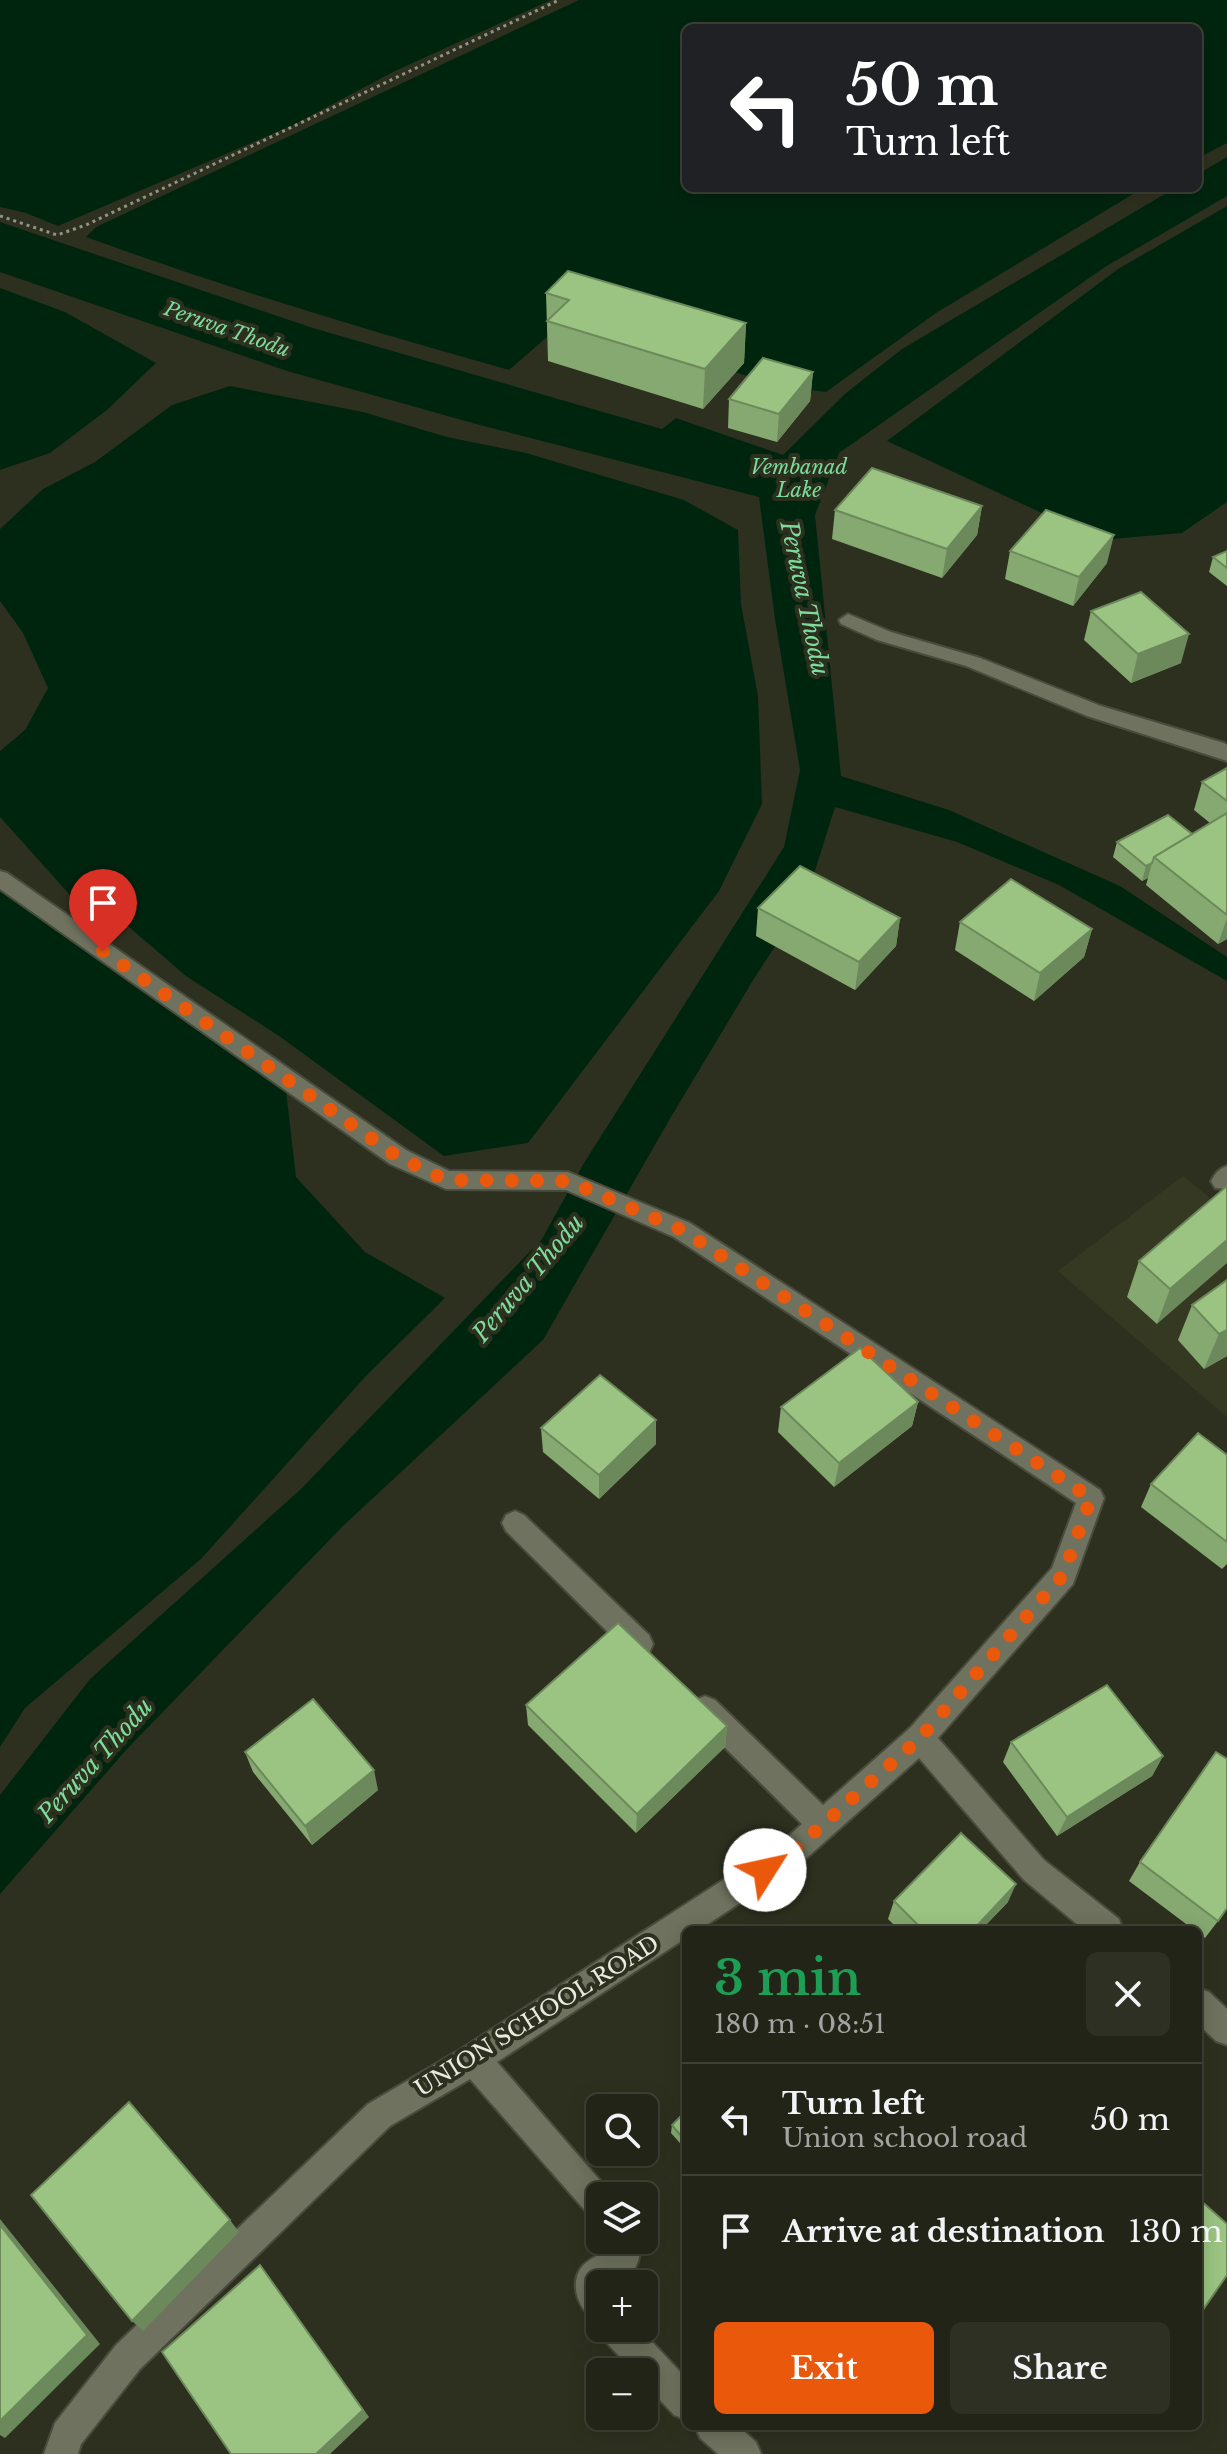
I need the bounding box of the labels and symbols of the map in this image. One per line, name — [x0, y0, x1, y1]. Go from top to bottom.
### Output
water label: Peruva Thodu — [160, 296, 293, 362]
water label: Vembanad Lake — [751, 455, 847, 502]
water label: Peruva Thodu — [774, 517, 836, 678]
pin — [69, 869, 137, 951]
water label: Peruva Thodu — [466, 1208, 590, 1348]
water label: Peruva Thodu — [31, 1692, 159, 1829]
position arrow — [723, 1828, 807, 1912]
street label: UNION SCHOOL ROAD — [410, 1930, 664, 2102]

